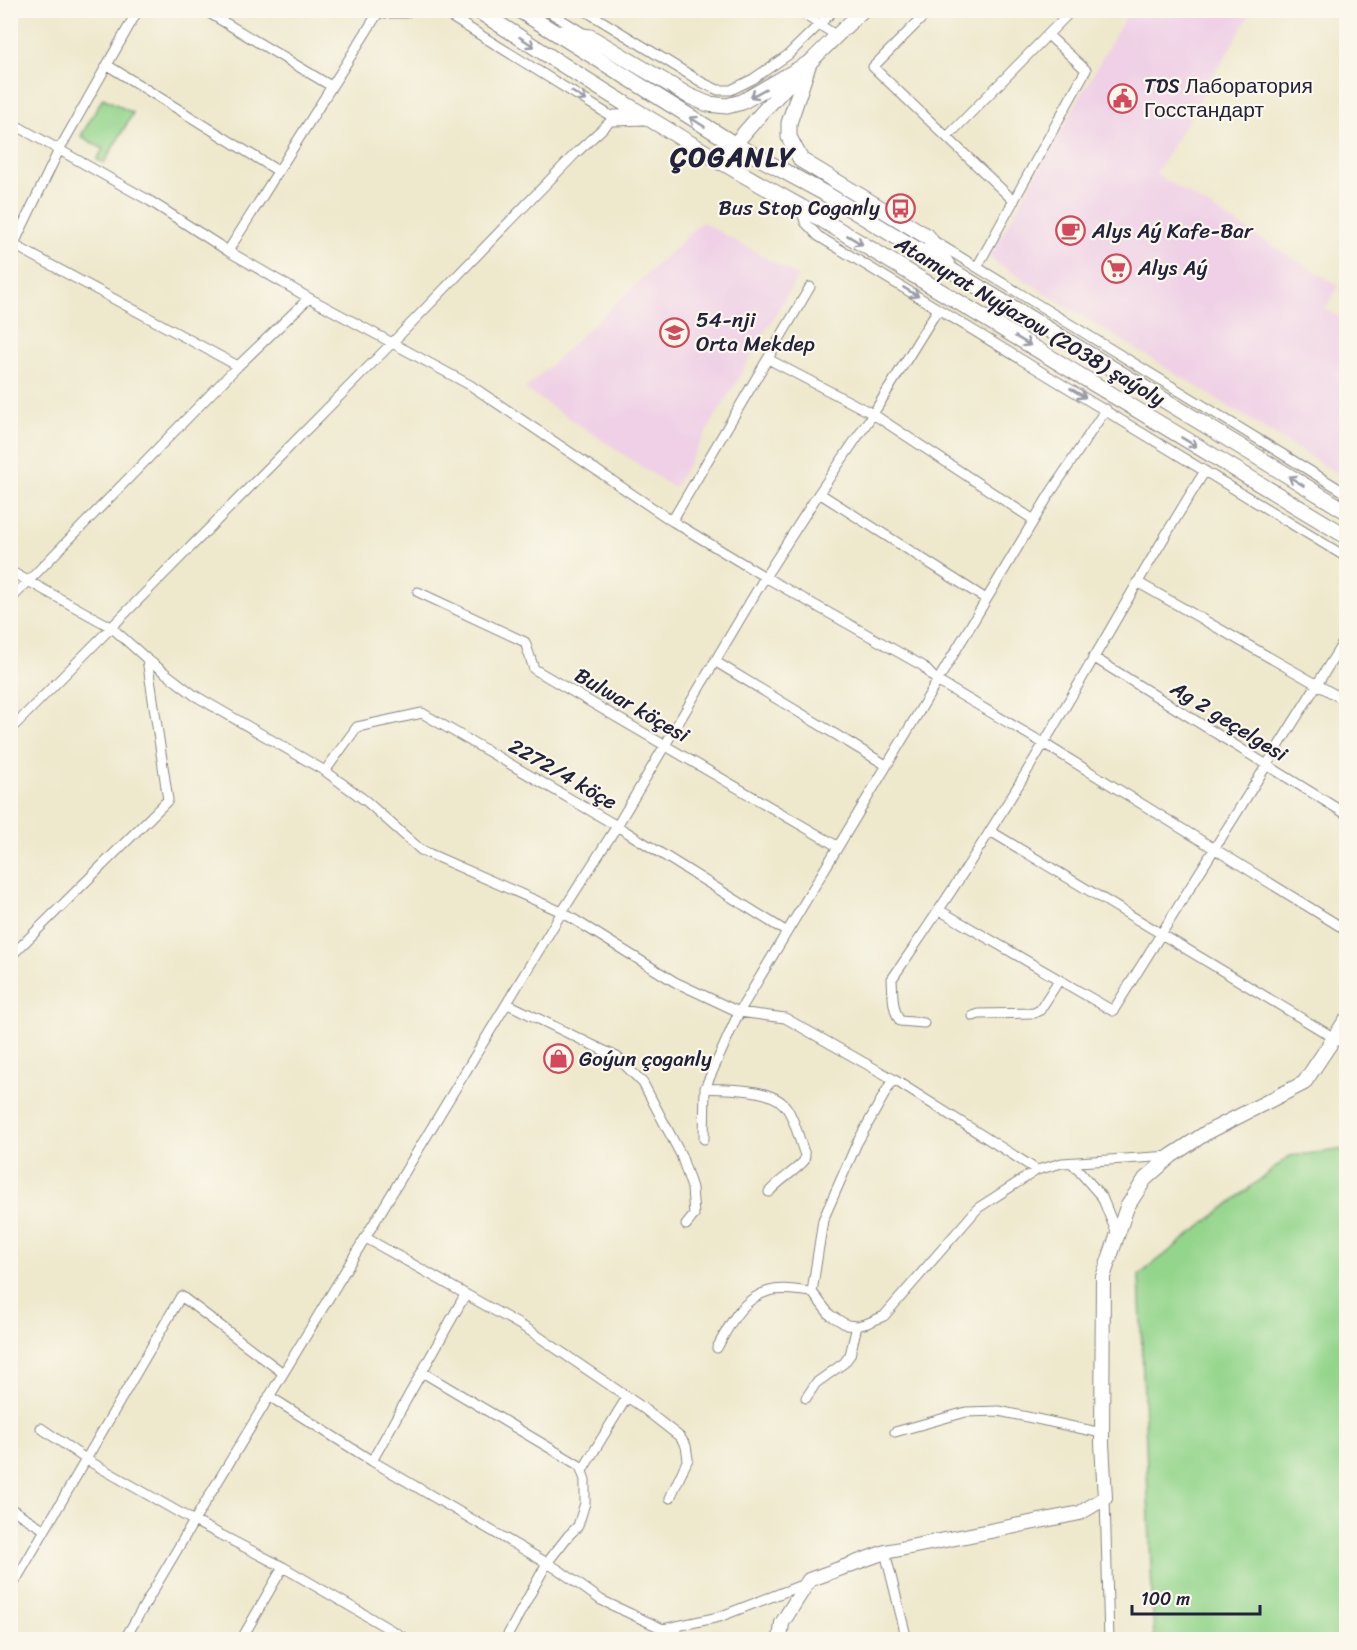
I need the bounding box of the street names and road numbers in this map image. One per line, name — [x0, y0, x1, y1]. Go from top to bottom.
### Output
street label: Atamyrat Nyýazow (2038) şaýoly — [886, 224, 1173, 417]
street label: Bulwar köçesi — [567, 657, 698, 754]
street label: Ag 2 geçelgesi — [1162, 669, 1296, 773]
street label: 2272/4 köçe — [501, 727, 625, 821]

